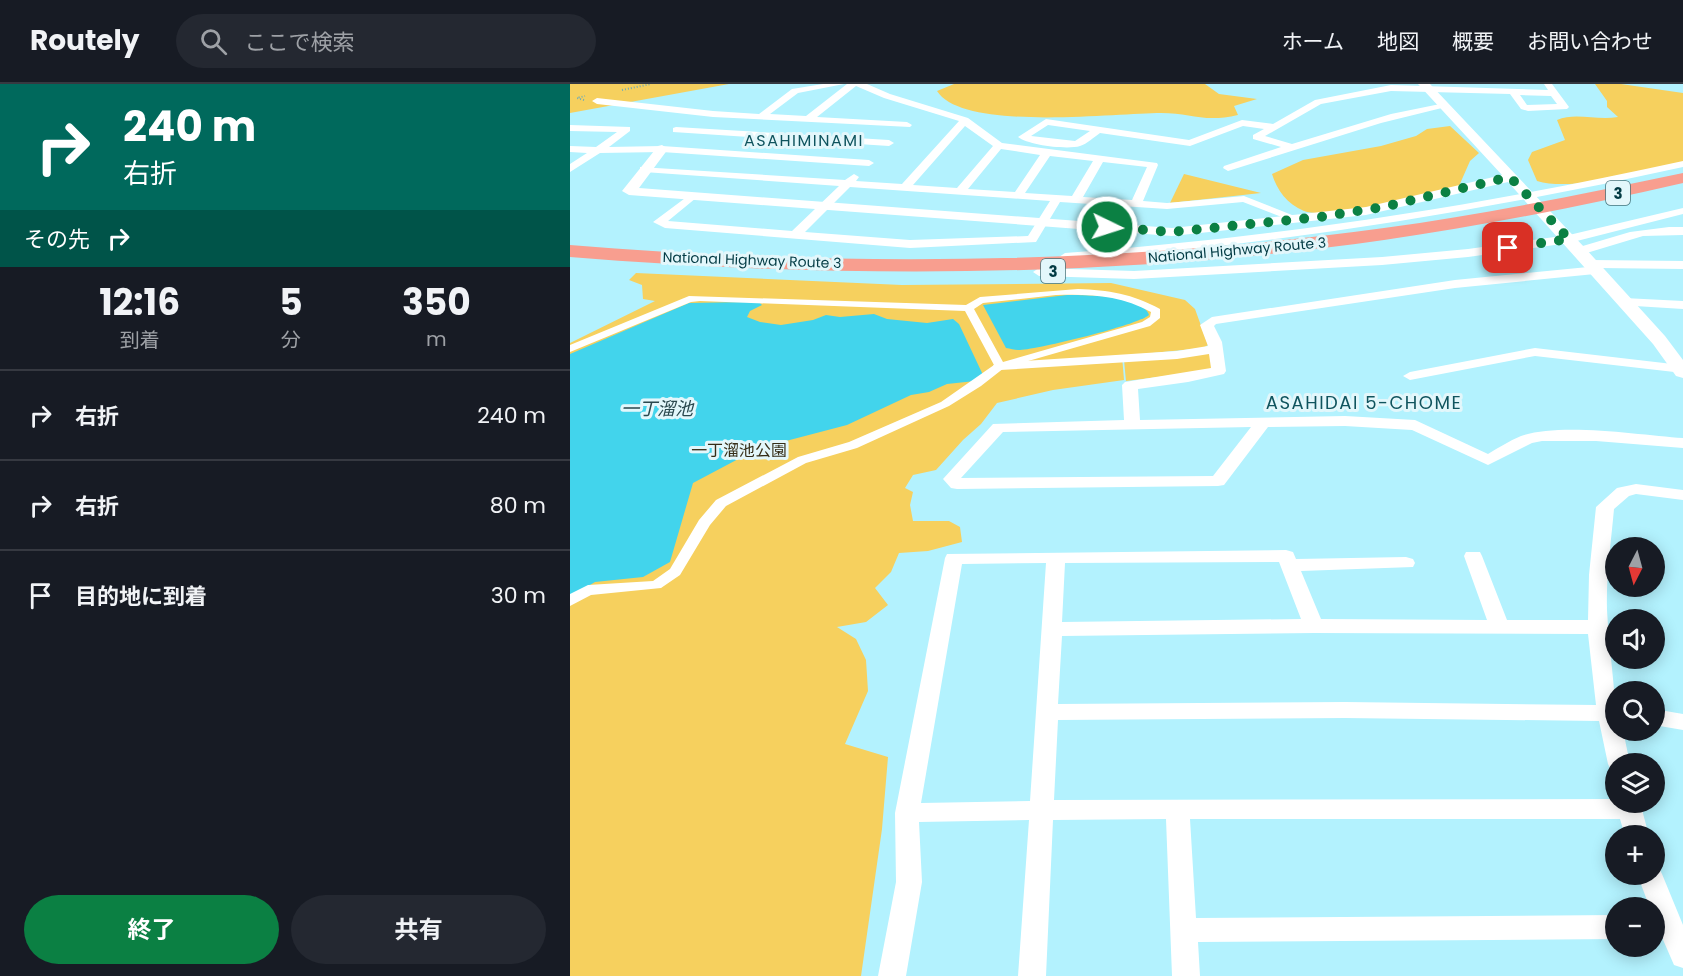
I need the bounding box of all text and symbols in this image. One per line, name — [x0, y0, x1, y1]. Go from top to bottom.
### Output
search box — [176, 14, 596, 68]
text: Routely — [30, 21, 140, 60]
icon: search — [197, 25, 230, 58]
text: ここで検索 — [245, 27, 355, 58]
text: ホーム — [1282, 27, 1344, 56]
text: 地図 — [1377, 27, 1419, 56]
text: 概要 — [1452, 27, 1494, 56]
text: お問い合わせ — [1527, 27, 1653, 56]
text: 240 m — [123, 97, 256, 156]
icon: right — [24, 108, 102, 186]
district label: ASAHIMINAMI — [744, 129, 864, 152]
text: 右折 — [123, 155, 177, 192]
road number: 3 — [1606, 181, 1630, 205]
position arrow — [1075, 195, 1139, 259]
icon: right — [102, 222, 135, 255]
pin — [1482, 222, 1533, 273]
text: その先 — [24, 224, 90, 255]
icon: arrive — [1491, 231, 1524, 264]
street label: National Highway Route 3 — [1147, 232, 1327, 268]
street label: National Highway Route 3 — [662, 247, 842, 273]
road number: 3 — [1041, 259, 1065, 283]
text: 12:16 — [99, 277, 180, 328]
text: 5 — [279, 277, 303, 328]
text: 350 — [402, 277, 471, 328]
text: m — [426, 325, 447, 353]
text: 到着 — [120, 326, 160, 354]
text: 分 — [281, 326, 301, 354]
district label: ASAHIDAI 5-CHOME — [1266, 390, 1462, 415]
water label: 一丁溜池 — [621, 396, 695, 421]
icon: right — [24, 399, 57, 432]
text: 240 m — [477, 400, 546, 431]
text: 右折 — [75, 401, 119, 432]
park label: 一丁溜池公園 — [691, 439, 787, 462]
icon: right — [24, 489, 57, 522]
text: 80 m — [490, 490, 546, 521]
text: 右折 — [75, 491, 119, 522]
north arrow — [1605, 537, 1665, 597]
map controls — [1605, 537, 1665, 957]
icon: arrive — [24, 579, 57, 612]
text: 30 m — [491, 580, 546, 611]
text: 目的地に到着 — [75, 581, 207, 612]
button: sound — [1605, 609, 1665, 669]
button: search — [1605, 681, 1665, 741]
button: layers — [1605, 753, 1665, 813]
button: + — [1605, 825, 1665, 885]
button: 終了 — [24, 895, 279, 964]
button: 共有 — [291, 895, 546, 964]
button: − — [1605, 897, 1665, 957]

